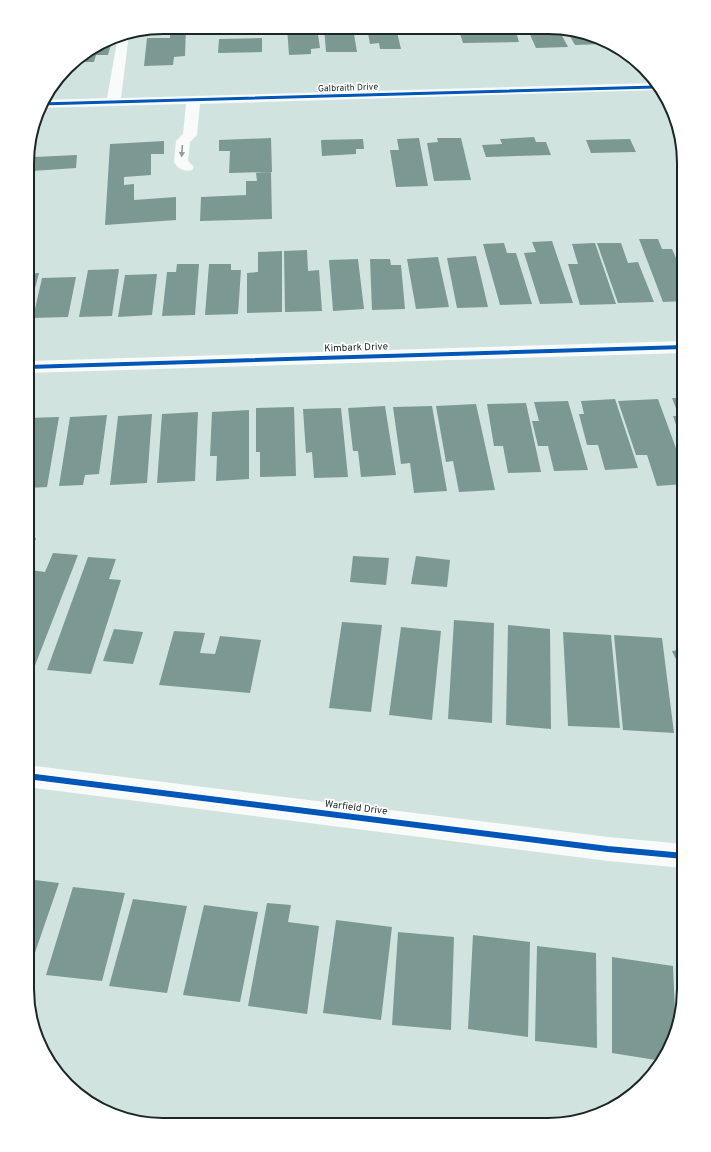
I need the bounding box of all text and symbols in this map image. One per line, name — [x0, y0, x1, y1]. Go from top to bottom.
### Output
street label: Galbraith Drive — [318, 81, 379, 95]
one-way arrow — [179, 145, 186, 157]
street label: Kimbark Drive — [324, 340, 388, 356]
street label: Warfield Drive — [324, 798, 388, 818]

